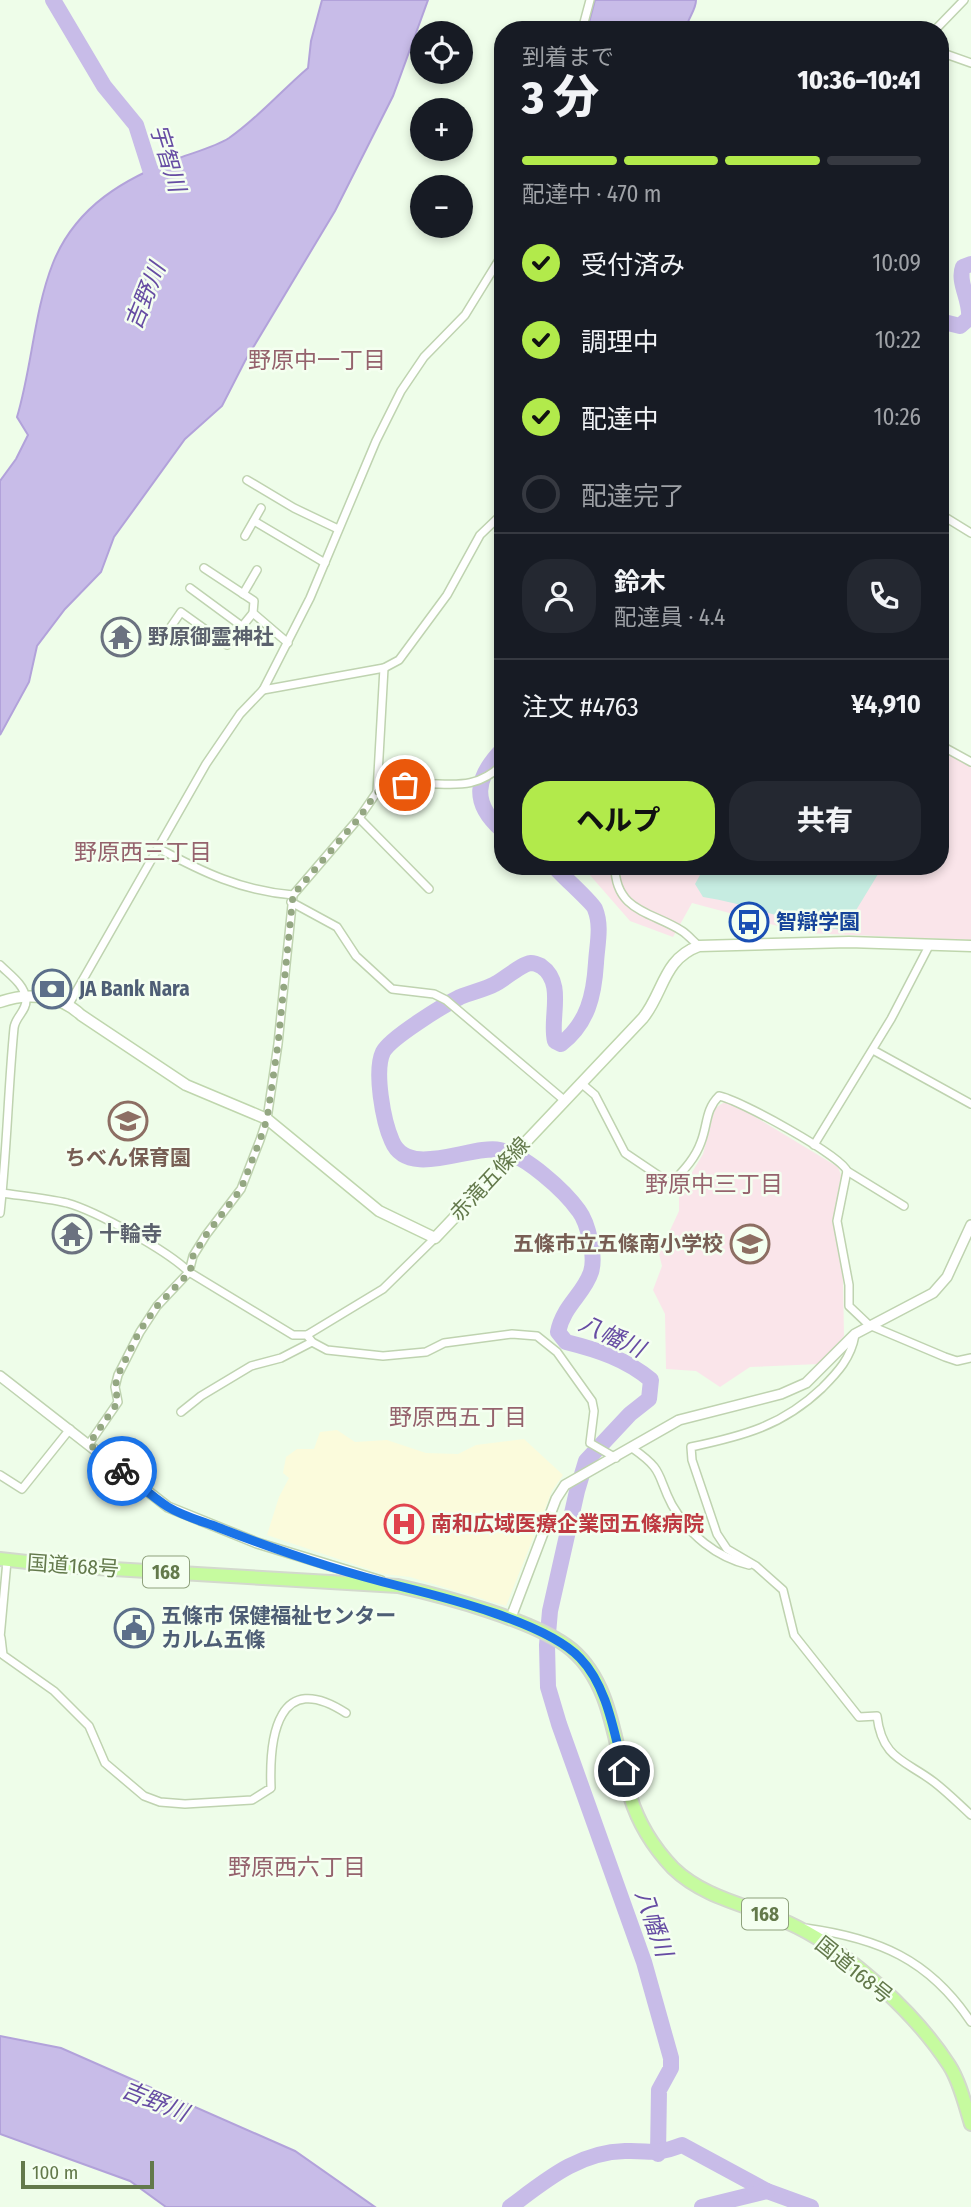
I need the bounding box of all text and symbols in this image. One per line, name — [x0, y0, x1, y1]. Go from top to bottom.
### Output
map controls — [410, 21, 473, 238]
button: locate — [410, 21, 473, 84]
text: 到着まで — [522, 43, 614, 71]
text: 10:36–10:41 — [797, 65, 921, 96]
text: 3 分 — [522, 70, 599, 125]
button: + — [410, 98, 473, 161]
water label: 宇智川 — [145, 121, 192, 198]
button: − — [410, 175, 473, 238]
text: 配達中 · 470 m — [522, 180, 662, 208]
icon: check — [522, 244, 560, 282]
text: 10:09 — [872, 249, 921, 277]
text: 受付済み — [581, 250, 685, 281]
water label: 吉野川 — [119, 256, 172, 333]
icon: check — [522, 321, 560, 359]
text: 10:22 — [875, 326, 921, 354]
text: 調理中 — [581, 327, 659, 358]
district label: 野原中一丁目 — [248, 346, 386, 374]
icon: check — [522, 398, 560, 436]
text: 10:26 — [874, 403, 921, 431]
text: 配達中 — [581, 404, 659, 435]
text: 配達完了 — [581, 481, 685, 512]
button: person — [522, 559, 596, 633]
button: phone — [847, 559, 921, 633]
text: 鈴木 — [614, 567, 666, 598]
text: 配達員 · 4.4 — [614, 603, 725, 631]
temple icon: 野原御霊神社 — [100, 616, 142, 658]
place label: 野原御霊神社 — [148, 624, 274, 650]
text: ¥4,910 — [851, 689, 921, 720]
text: 注文 #4763 — [522, 692, 639, 723]
pin — [375, 755, 435, 815]
icon: bag — [386, 766, 424, 804]
button: ヘルプ — [522, 781, 715, 861]
button: 共有 — [729, 781, 921, 861]
district label: 野原西三丁目 — [74, 838, 212, 866]
bus stop icon: 智辯学園 — [728, 901, 770, 943]
place label: 智辯学園 — [776, 909, 860, 935]
bank icon: JA Bank Nara — [31, 968, 73, 1010]
place label: JA Bank Nara — [78, 976, 190, 1002]
school or university icon: ちべん保育園 — [107, 1100, 149, 1142]
street label: 赤滝五條線 — [445, 1132, 535, 1226]
place label: ちべん保育園 — [65, 1145, 191, 1171]
district label: 野原中三丁目 — [645, 1170, 783, 1198]
temple icon: 十輪寺 — [51, 1213, 93, 1255]
place label: 十輪寺 — [99, 1221, 162, 1247]
school or university icon: 五條市立五條南小学校 — [729, 1223, 771, 1265]
place label: 五條市立五條南小学校 — [513, 1231, 723, 1257]
water label: 八幡川 — [575, 1309, 652, 1365]
district label: 野原西五丁目 — [389, 1403, 527, 1431]
courier — [87, 1436, 157, 1506]
icon: bike — [103, 1452, 141, 1490]
hospital icon: 南和広域医療企業団五條病院 — [383, 1503, 425, 1545]
place label: 南和広域医療企業団五條病院 — [431, 1511, 704, 1537]
street label: 国道168号 — [26, 1550, 120, 1582]
road number: 168 — [143, 1556, 189, 1588]
place label: 五條市 保健福祉センター カルム五條 — [161, 1603, 396, 1653]
public building icon: 五條市 保健福祉センター カルム五條 — [113, 1607, 155, 1649]
pin — [594, 1741, 654, 1801]
icon: home — [605, 1752, 643, 1790]
district label: 野原西六丁目 — [228, 1853, 366, 1881]
water label: 八幡川 — [630, 1886, 679, 1963]
road number: 168 — [742, 1898, 788, 1930]
street label: 国道168号 — [810, 1931, 898, 2009]
water label: 吉野川 — [118, 2075, 195, 2128]
scale bar — [21, 2158, 154, 2190]
text: 100 m — [32, 2161, 78, 2184]

